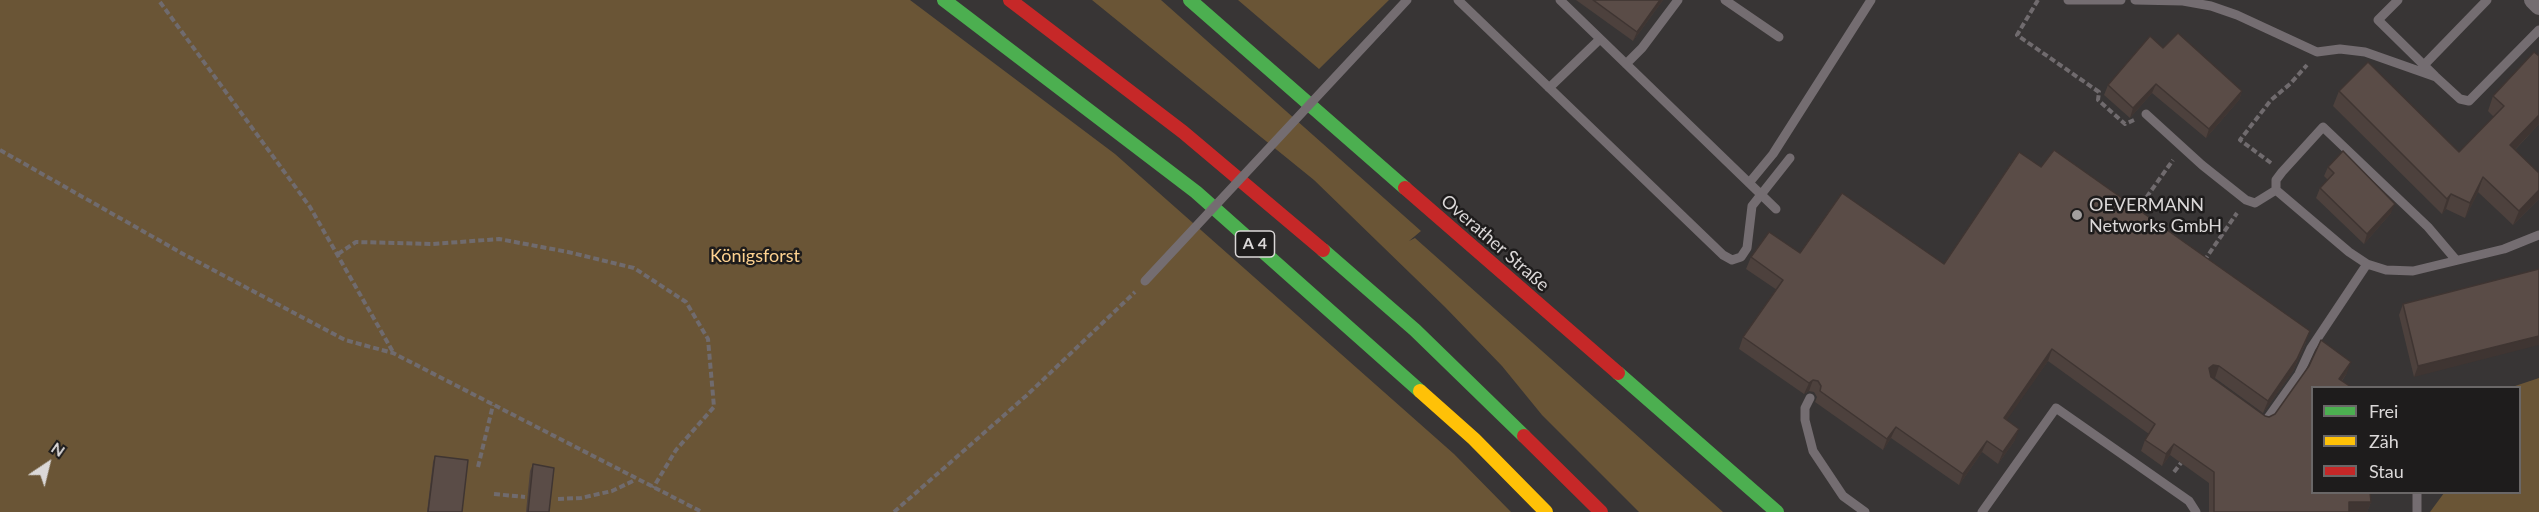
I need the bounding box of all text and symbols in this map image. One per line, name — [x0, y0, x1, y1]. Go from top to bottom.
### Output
street label: Overather Straße — [1436, 190, 1554, 296]
place label: OEVERMANN Networks GmbH — [2089, 194, 2222, 236]
marker: OEVERMANN Networks GmbH — [2070, 208, 2084, 222]
road number: A 4 — [1236, 231, 1274, 257]
park label: Königsforst — [710, 245, 800, 267]
legend — [2311, 386, 2521, 494]
text: Frei — [2369, 400, 2398, 422]
text: Zäh — [2369, 430, 2399, 452]
north arrow — [18, 434, 78, 494]
text: N — [48, 438, 69, 460]
text: Stau — [2369, 460, 2404, 482]

